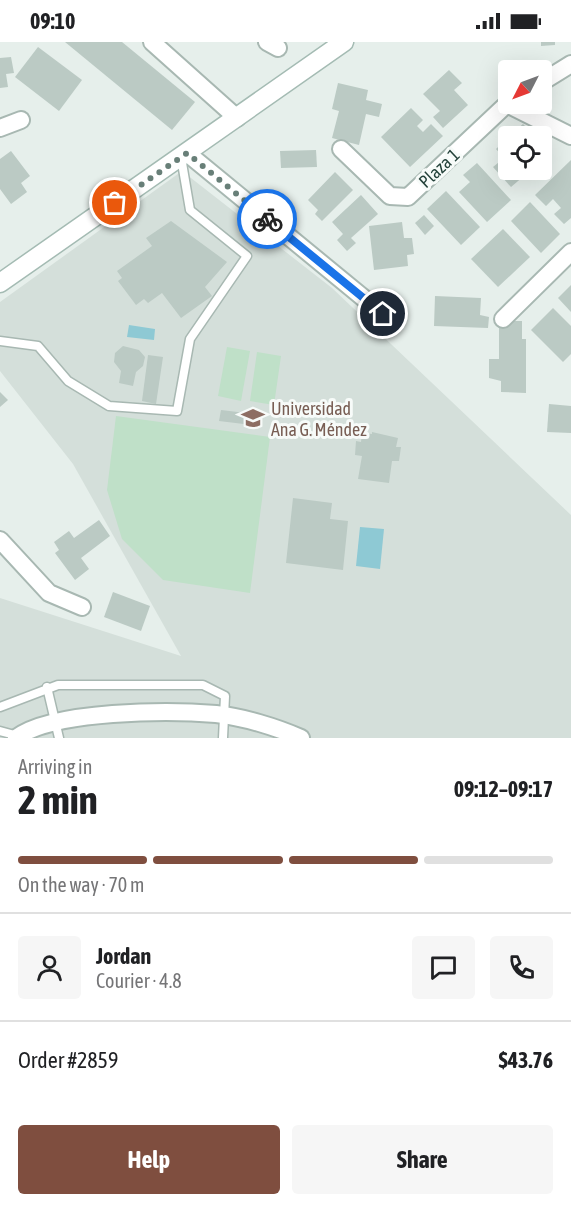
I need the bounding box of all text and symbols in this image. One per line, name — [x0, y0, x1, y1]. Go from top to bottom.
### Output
text: 09:10 — [30, 8, 75, 34]
north arrow — [498, 60, 552, 114]
map controls — [498, 60, 552, 180]
button: locate — [498, 126, 552, 180]
street label: Plaza 1 — [414, 144, 464, 192]
pin — [89, 177, 140, 228]
icon: bag — [98, 186, 131, 219]
courier — [237, 189, 297, 249]
icon: bike — [251, 203, 284, 236]
pin — [357, 288, 408, 339]
icon: home — [366, 297, 399, 330]
place label: Universidad Ana G. Méndez — [271, 398, 367, 440]
school or university icon: Universidad Ana G. Méndez — [240, 405, 266, 431]
text: Arriving in — [18, 755, 92, 778]
text: 09:12–09:17 — [454, 776, 553, 802]
text: 2 min — [18, 778, 98, 822]
text: On the way · 70 m — [18, 873, 144, 896]
button: person — [18, 936, 81, 999]
button: chat — [412, 936, 475, 999]
button: phone — [490, 936, 553, 999]
text: Jordan — [96, 943, 151, 969]
text: Courier · 4.8 — [96, 969, 182, 992]
text: Order #2859 — [18, 1047, 118, 1073]
text: $43.76 — [498, 1047, 553, 1073]
button: Help — [18, 1125, 280, 1194]
button: Share — [292, 1125, 553, 1194]

